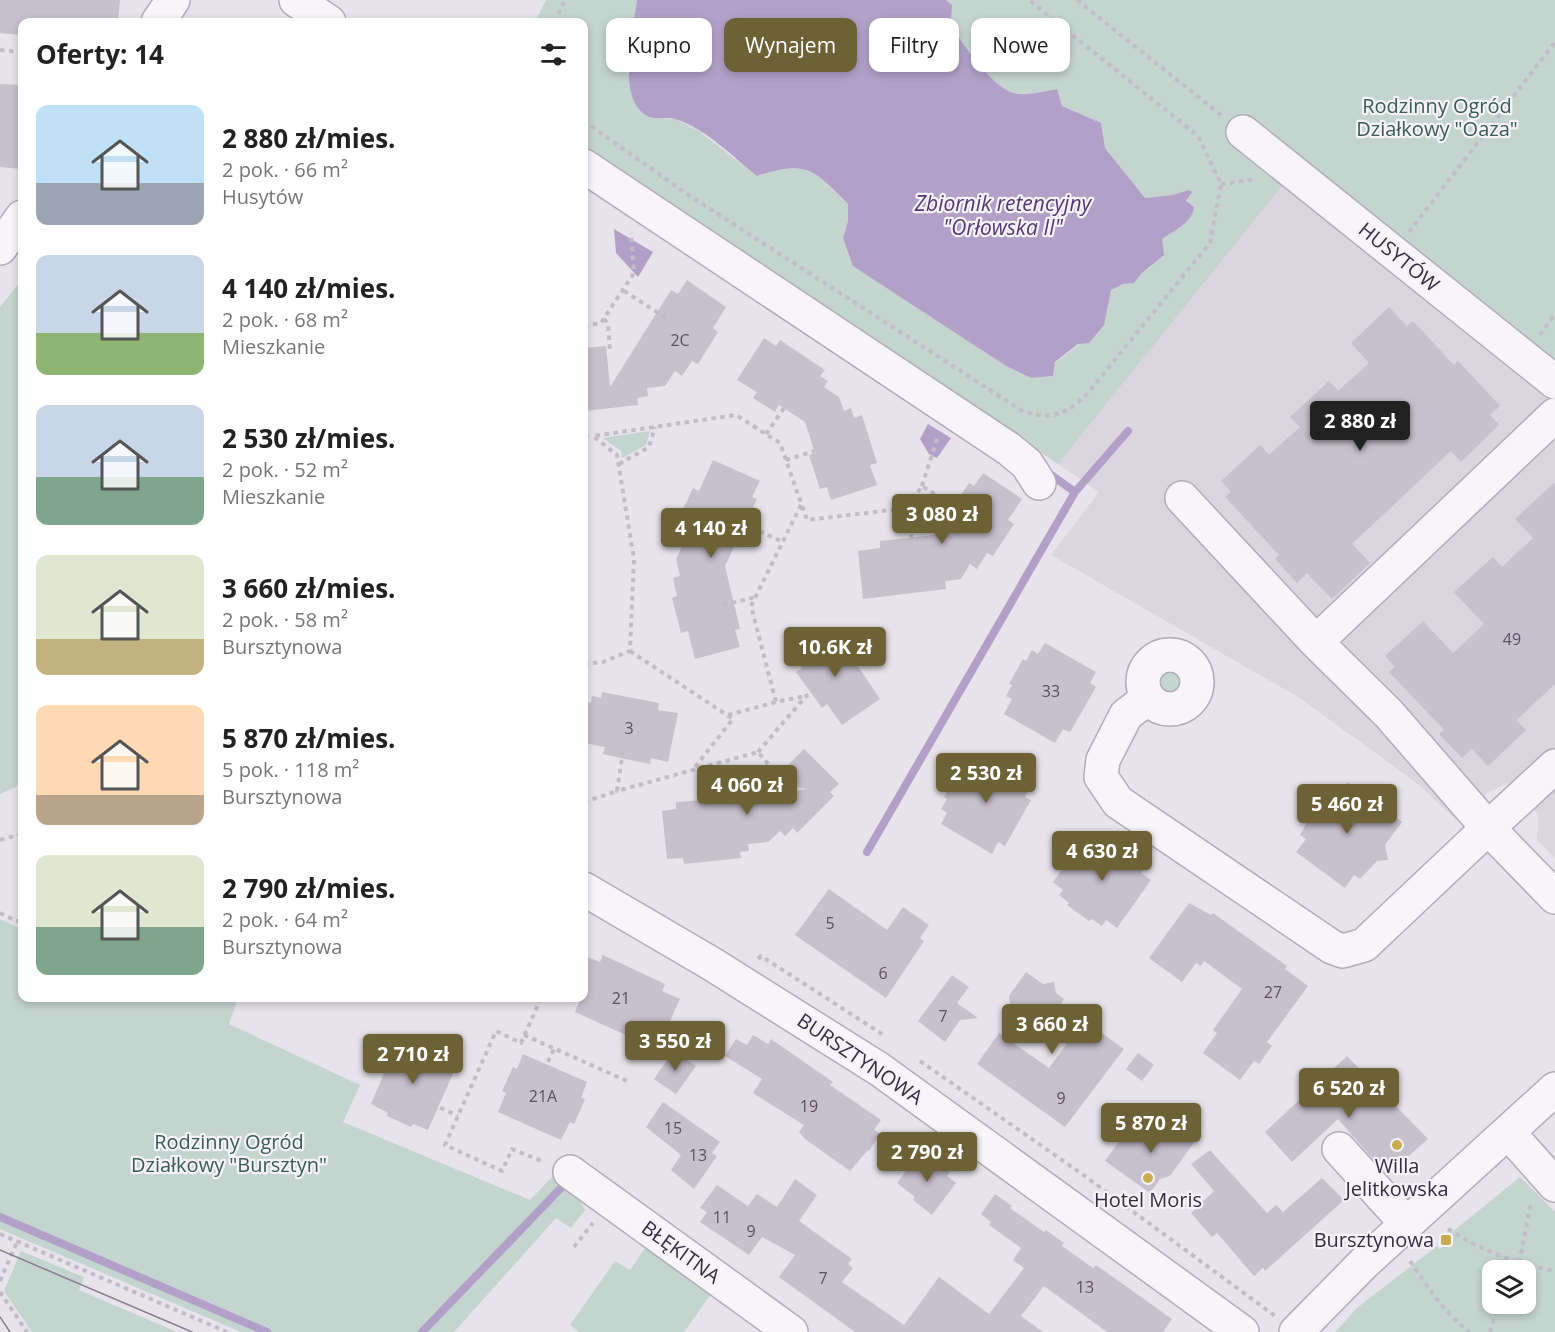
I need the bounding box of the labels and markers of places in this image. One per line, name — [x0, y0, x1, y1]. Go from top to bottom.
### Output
pin: 2 880 zł — [1298, 401, 1422, 452]
pin: 3 080 zł — [880, 494, 1004, 545]
pin: 4 140 zł — [649, 508, 773, 559]
pin: 10.6K zł — [773, 627, 897, 678]
pin: 2 530 zł — [924, 753, 1048, 804]
pin: 4 060 zł — [685, 765, 809, 816]
pin: 5 460 zł — [1285, 784, 1409, 835]
pin: 4 630 zł — [1040, 831, 1164, 882]
pin: 3 660 zł — [990, 1004, 1114, 1055]
pin: 3 550 zł — [613, 1021, 737, 1072]
pin: 2 710 zł — [351, 1034, 475, 1085]
pin: 6 520 zł — [1287, 1068, 1411, 1119]
pin: 5 870 zł — [1089, 1103, 1213, 1154]
pin: 2 790 zł — [865, 1132, 989, 1183]
marker: Willa Jelitkowska — [1390, 1138, 1404, 1152]
place label: Willa Jelitkowska — [1343, 1152, 1449, 1202]
marker: Hotel Moris — [1141, 1171, 1155, 1185]
place label: Hotel Moris — [1094, 1186, 1202, 1213]
place label: Bursztynowa — [1314, 1226, 1434, 1253]
marker: Bursztynowa — [1439, 1233, 1453, 1247]

